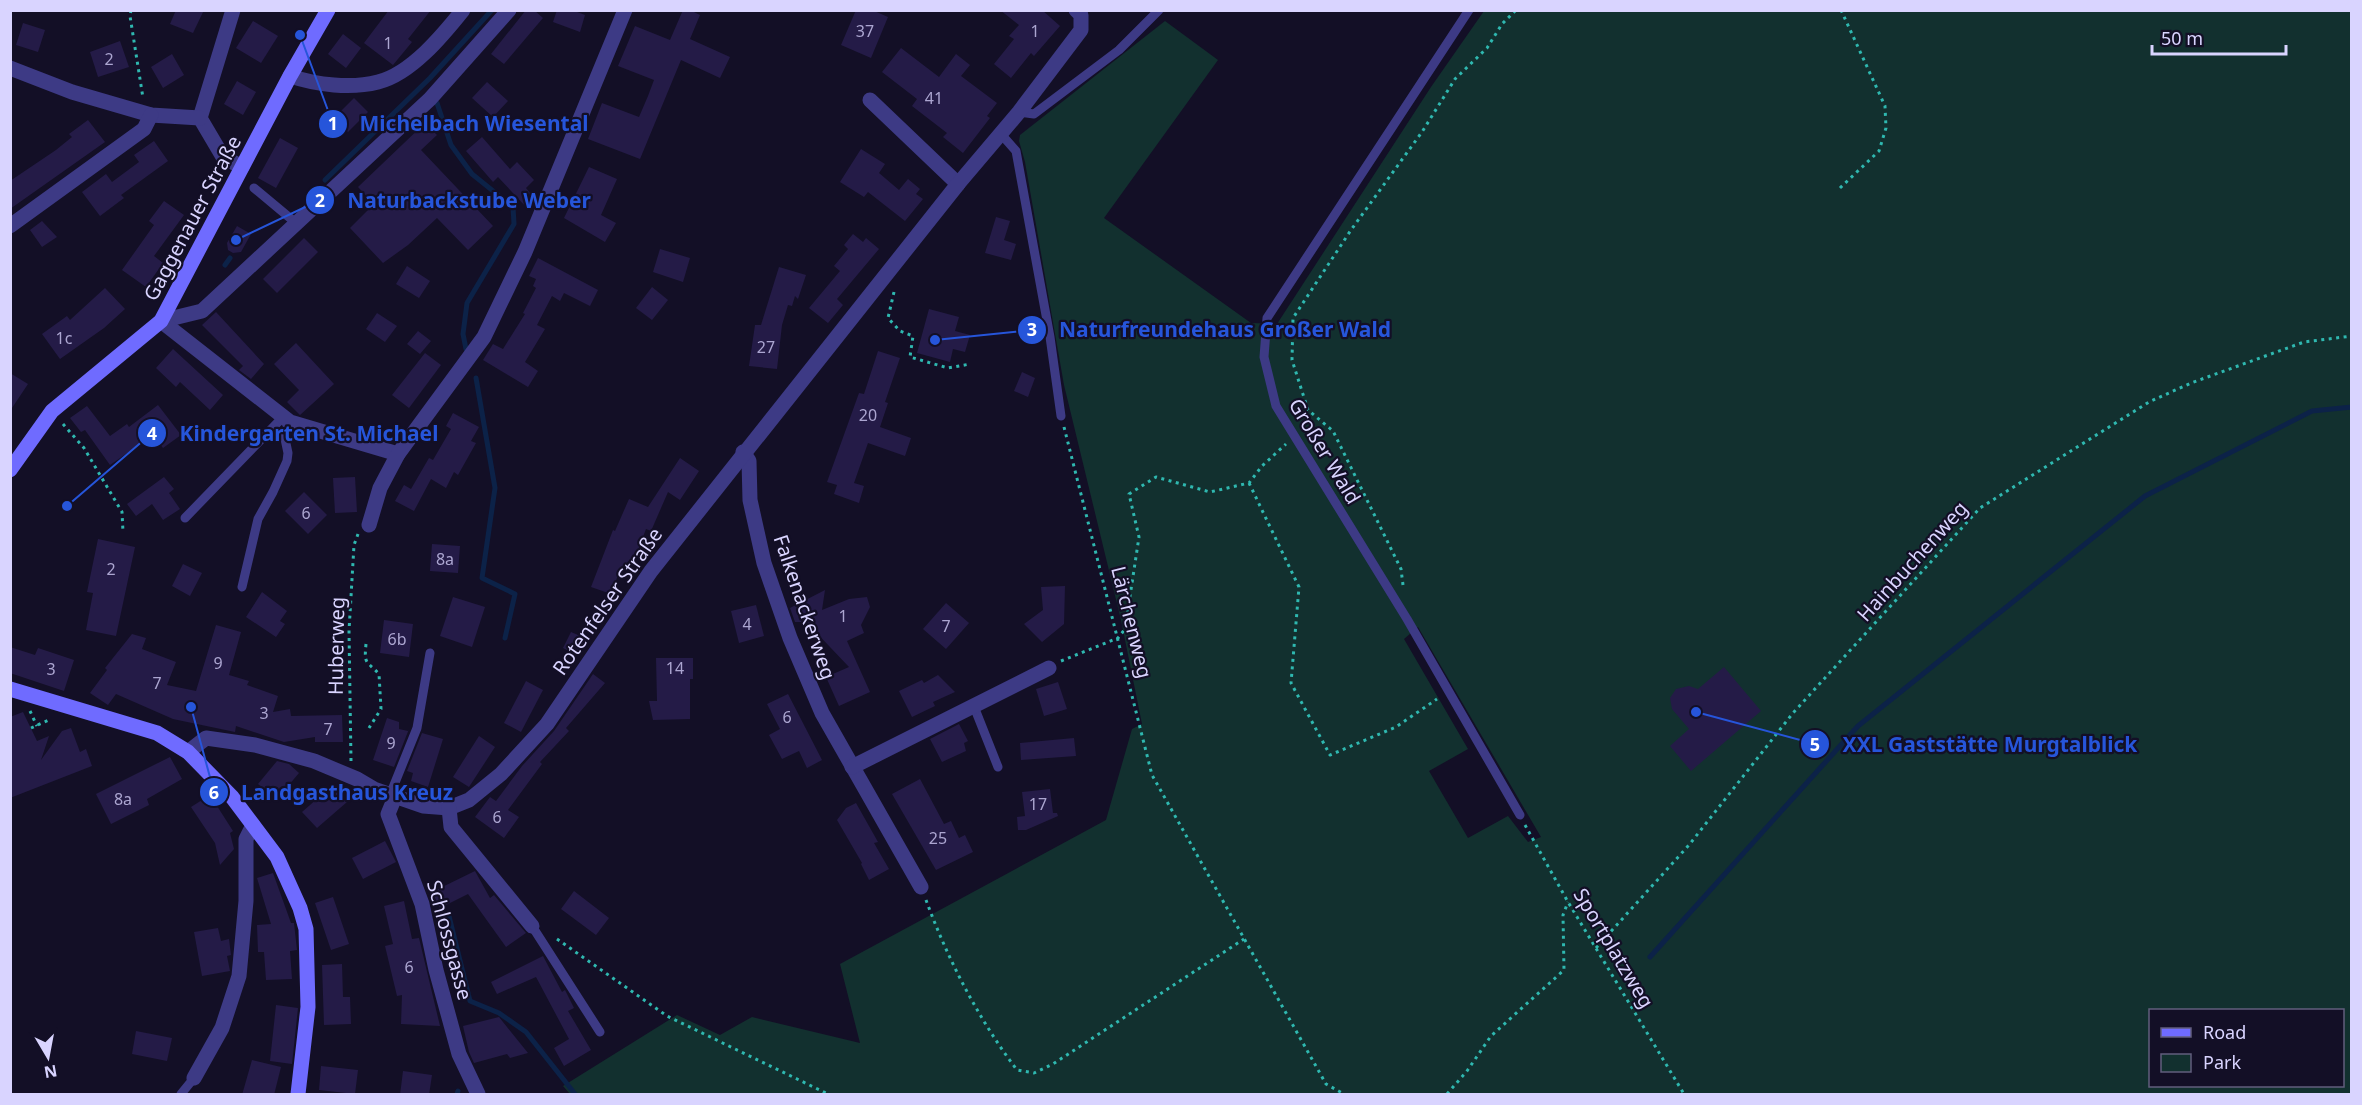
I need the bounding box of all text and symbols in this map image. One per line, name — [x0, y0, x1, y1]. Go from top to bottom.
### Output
scale bar — [2152, 18, 2286, 56]
house number: 37 — [856, 20, 874, 42]
house number: 1 — [1030, 20, 1040, 42]
text: 50 m — [2161, 26, 2203, 50]
house number: 1 — [383, 32, 393, 54]
house number: 2 — [104, 48, 114, 70]
house number: 41 — [925, 87, 943, 109]
callout: Michelbach Wiesental — [318, 104, 601, 143]
text: Michelbach Wiesental — [360, 109, 588, 137]
text: 1 — [328, 111, 338, 135]
street label: Gaggenauer Straße — [137, 131, 247, 305]
callout: Naturbackstube Weber — [305, 181, 603, 220]
text: Naturbackstube Weber — [347, 186, 591, 214]
text: 2 — [315, 188, 325, 212]
callout: Naturfreundehaus Großer Wald — [1017, 310, 1402, 349]
text: Naturfreundehaus Großer Wald — [1059, 315, 1391, 343]
text: 3 — [1027, 317, 1037, 341]
house number: 1c — [56, 327, 73, 349]
house number: 27 — [757, 336, 775, 358]
street label: Großer Wald — [1283, 393, 1367, 509]
house number: 20 — [859, 404, 877, 426]
callout: Kindergarten St. Michael — [137, 414, 450, 453]
text: Kindergarten St. Michael — [180, 419, 438, 447]
text: 4 — [147, 421, 157, 445]
street label: Hainbuchenweg — [1851, 495, 1973, 627]
house number: 6 — [301, 502, 311, 524]
street label: Rotenfelser Straße — [546, 522, 668, 680]
street label: Falkenackerweg — [768, 531, 842, 683]
house number: 8a — [436, 548, 454, 570]
house number: 2 — [106, 558, 116, 580]
street label: Lärchenweg — [1105, 563, 1159, 681]
street label: Huberweg — [322, 597, 350, 695]
house number: 1 — [838, 605, 848, 627]
house number: 4 — [742, 613, 752, 635]
house number: 7 — [941, 615, 951, 637]
house number: 6b — [388, 628, 407, 650]
house number: 9 — [213, 652, 223, 674]
house number: 14 — [666, 657, 684, 679]
house number: 3 — [46, 658, 56, 680]
house number: 7 — [152, 672, 162, 694]
house number: 3 — [259, 702, 269, 724]
house number: 6 — [782, 706, 792, 728]
house number: 7 — [323, 718, 333, 740]
callout: XXL Gaststätte Murgtalblick — [1800, 725, 2149, 764]
text: XXL Gaststätte Murgtalblick — [1843, 730, 2138, 758]
house number: 9 — [386, 732, 396, 754]
text: 5 — [1810, 732, 1820, 756]
callout: Landgasthaus Kreuz — [199, 773, 465, 812]
text: Landgasthaus Kreuz — [241, 778, 453, 806]
text: 6 — [209, 780, 219, 804]
house number: 8a — [114, 788, 132, 810]
house number: 17 — [1029, 793, 1047, 815]
house number: 6 — [492, 806, 502, 828]
house number: 25 — [929, 827, 947, 849]
street label: Schlossgasse — [421, 877, 479, 1003]
street label: Sportplatzweg — [1568, 883, 1660, 1013]
house number: 6 — [404, 956, 414, 978]
legend — [2149, 1009, 2344, 1087]
text: Road — [2203, 1020, 2246, 1044]
north arrow — [18, 1027, 78, 1087]
text: Park — [2203, 1050, 2241, 1074]
text: N — [42, 1060, 59, 1084]

